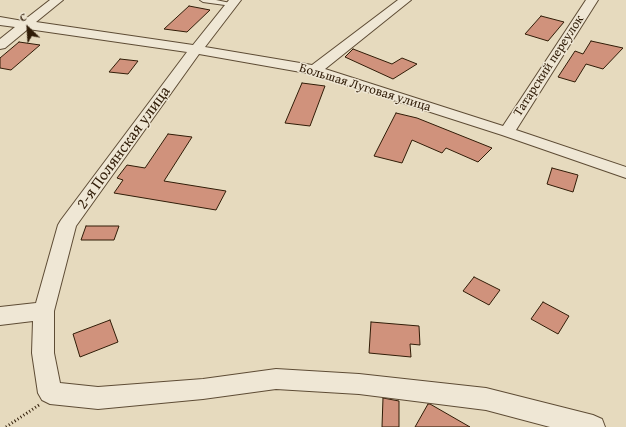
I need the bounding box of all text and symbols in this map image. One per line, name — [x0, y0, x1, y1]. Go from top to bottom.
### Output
north arrow — [8, 8, 48, 48]
text: С — [17, 9, 29, 26]
street label: Татарский переулок — [510, 12, 588, 120]
street label: Большая Луговая улица — [297, 61, 433, 115]
street label: 2-я Полянская улица — [73, 83, 175, 213]

